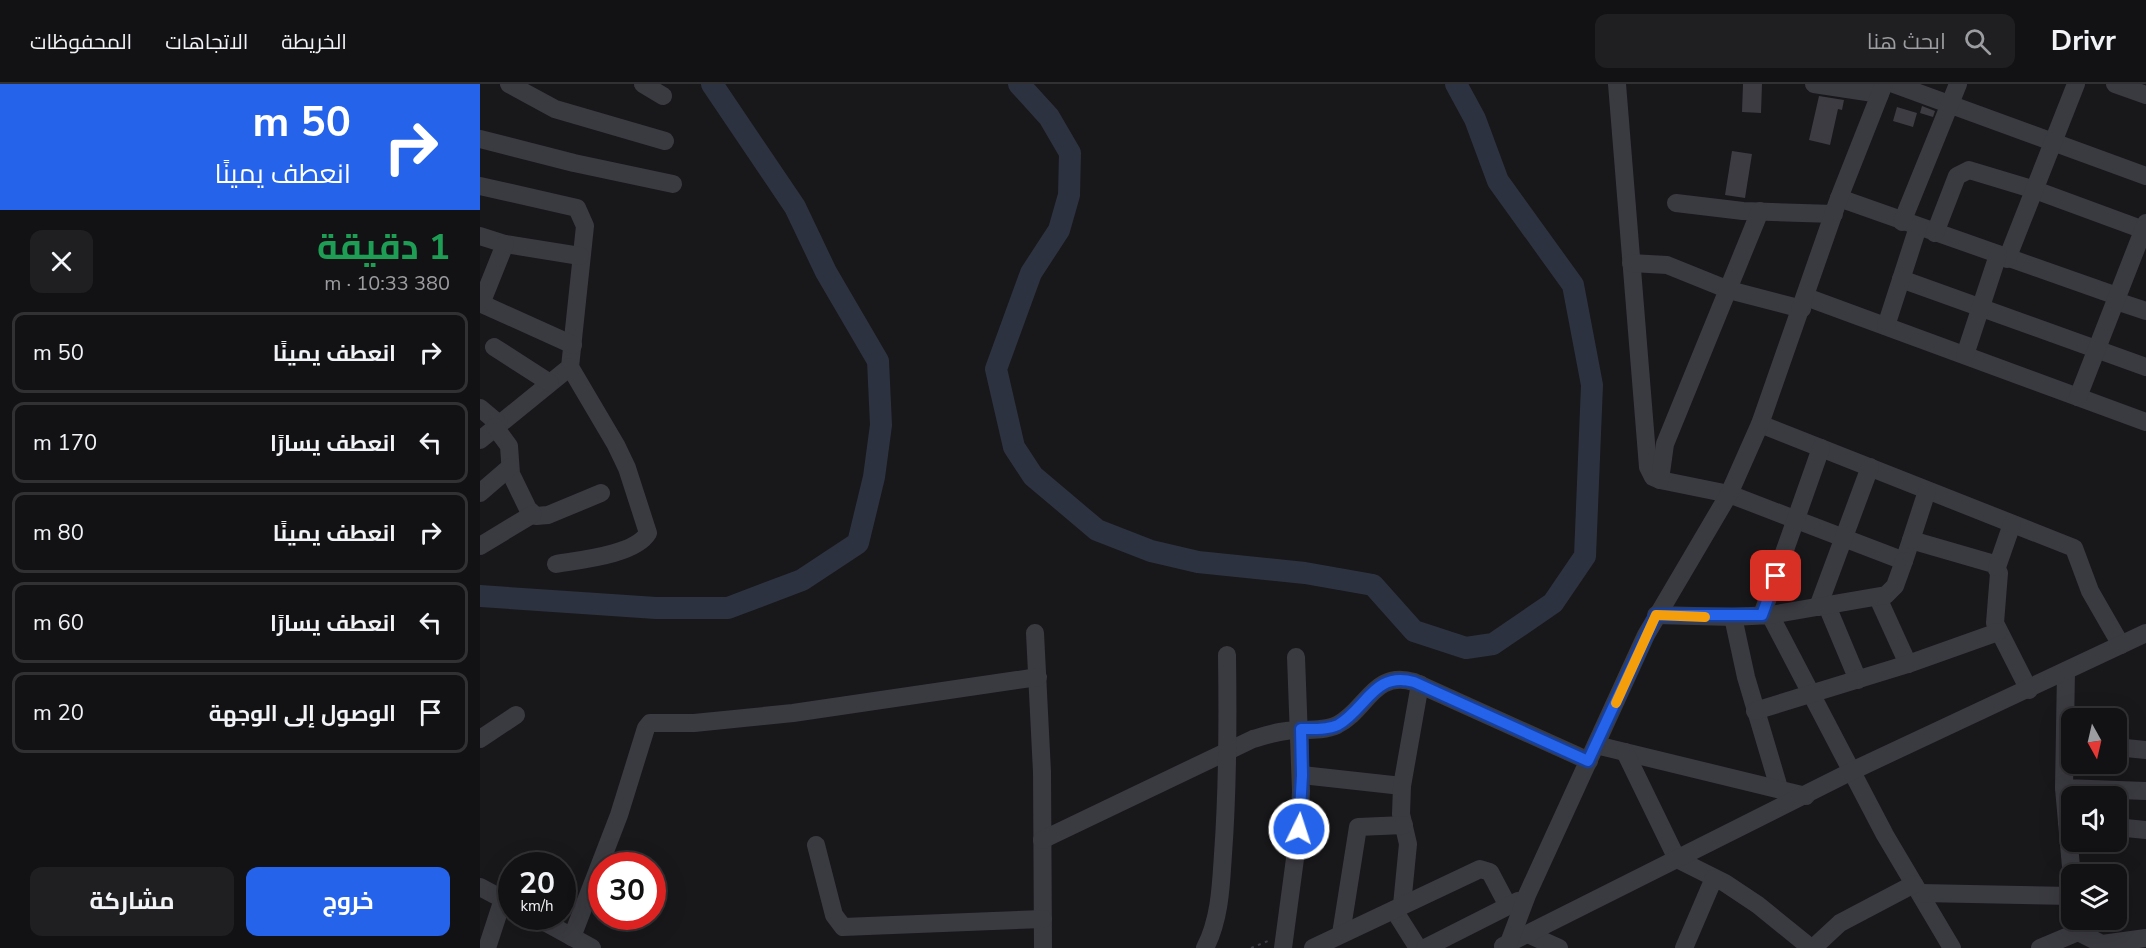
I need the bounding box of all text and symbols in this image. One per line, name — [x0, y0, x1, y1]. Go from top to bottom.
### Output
search box — [1595, 14, 2015, 68]
text: Drivr — [2051, 22, 2116, 60]
icon: search — [1961, 25, 1994, 58]
text: ابحث هنا — [1867, 27, 1946, 57]
text: المحفوظات — [30, 28, 132, 56]
text: الاتجاهات — [165, 28, 248, 56]
text: الخريطة — [281, 28, 347, 56]
text: 50 m — [252, 94, 351, 151]
icon: right — [372, 108, 450, 186]
text: انعطف يمينًا — [214, 156, 351, 193]
text: 1 دقيقة — [317, 223, 450, 272]
button: close — [30, 230, 93, 293]
text: 380 m · 10:33 — [324, 270, 450, 297]
icon: right — [414, 336, 447, 369]
text: 50 m — [33, 338, 84, 368]
text: انعطف يمينًا — [273, 339, 396, 369]
icon: left — [414, 426, 447, 459]
text: 170 m — [33, 428, 97, 458]
text: انعطف يسارًا — [270, 429, 396, 459]
icon: right — [414, 516, 447, 549]
text: 80 m — [33, 518, 84, 548]
text: انعطف يمينًا — [273, 519, 396, 549]
pin — [1750, 550, 1801, 601]
icon: arrive — [1759, 559, 1792, 592]
icon: left — [414, 606, 447, 639]
text: 60 m — [33, 608, 84, 638]
text: انعطف يسارًا — [270, 609, 396, 639]
icon: arrive — [414, 696, 447, 729]
text: 20 m — [33, 698, 84, 728]
text: الوصول إلى الوجهة — [209, 699, 396, 729]
north arrow — [2061, 708, 2127, 774]
map controls — [2061, 708, 2127, 930]
button: sound — [2061, 786, 2127, 852]
position arrow — [1267, 797, 1331, 861]
speed limit sign: 30 — [588, 852, 666, 930]
text: 20 — [519, 863, 555, 904]
button: layers — [2061, 864, 2127, 930]
button: مشاركة — [30, 867, 234, 936]
button: خروج — [246, 867, 450, 936]
text: km/h — [520, 896, 554, 916]

